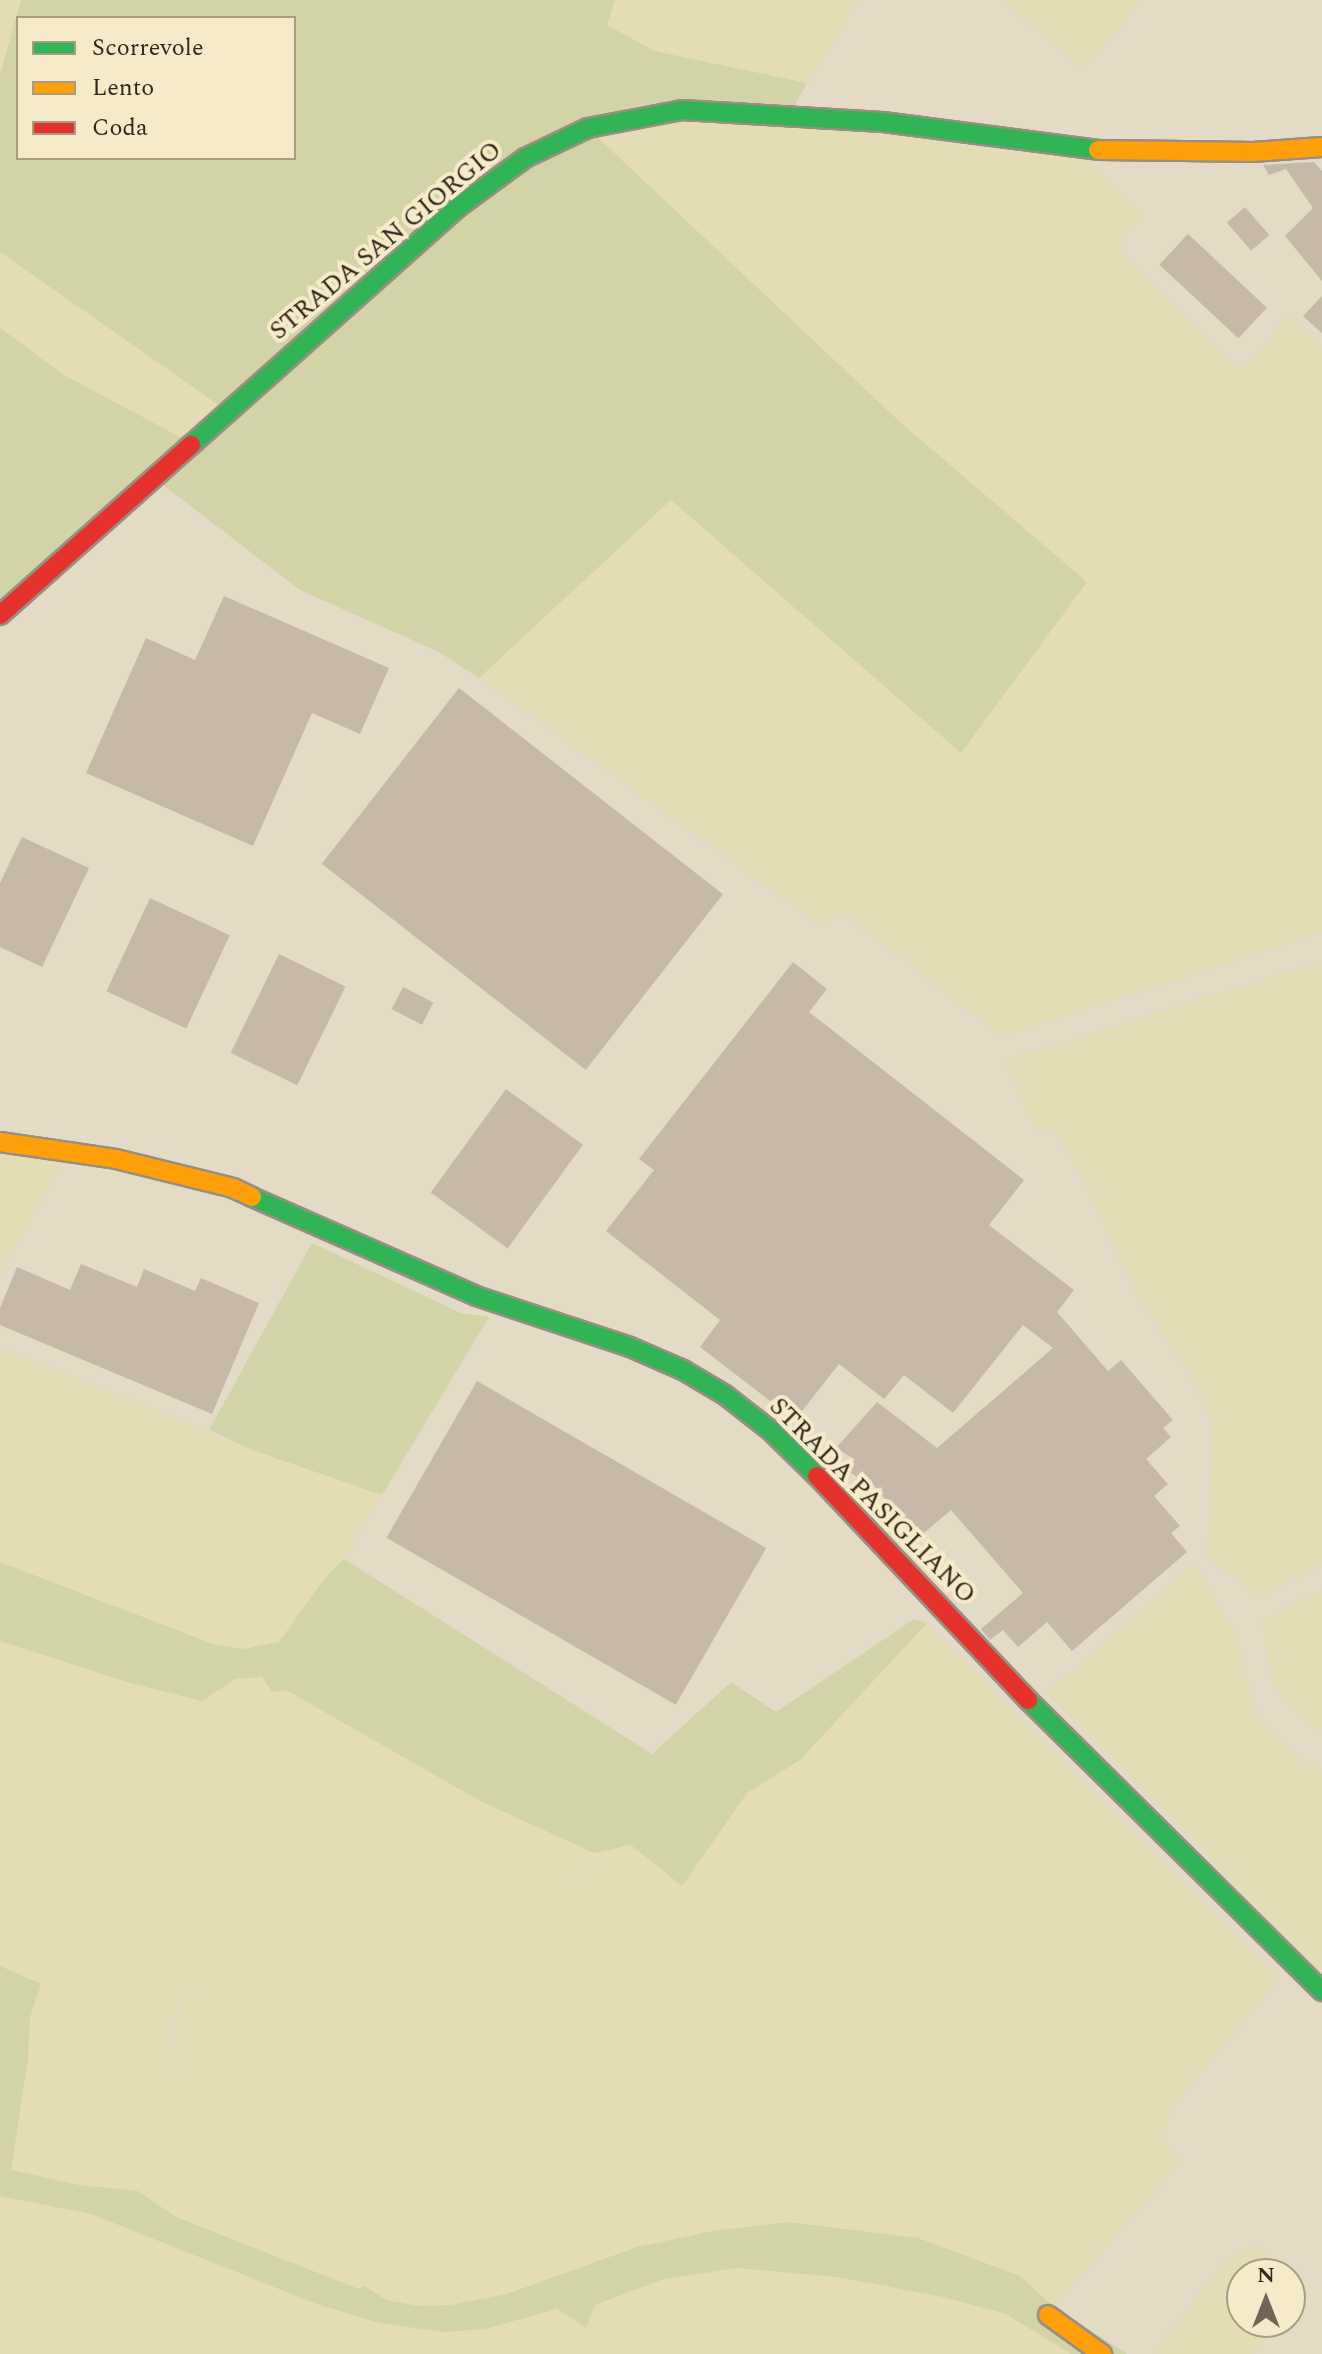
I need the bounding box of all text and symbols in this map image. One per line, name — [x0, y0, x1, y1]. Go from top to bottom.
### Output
legend — [16, 16, 296, 160]
text: Scorrevole — [92, 30, 204, 66]
text: Lento — [92, 70, 154, 106]
text: Coda — [92, 110, 148, 146]
street label: STRADA SAN GIORGIO — [264, 135, 508, 347]
street label: STRADA PASIGLIANO — [762, 1391, 982, 1611]
north arrow — [1226, 2258, 1306, 2338]
text: N — [1257, 2259, 1275, 2292]

